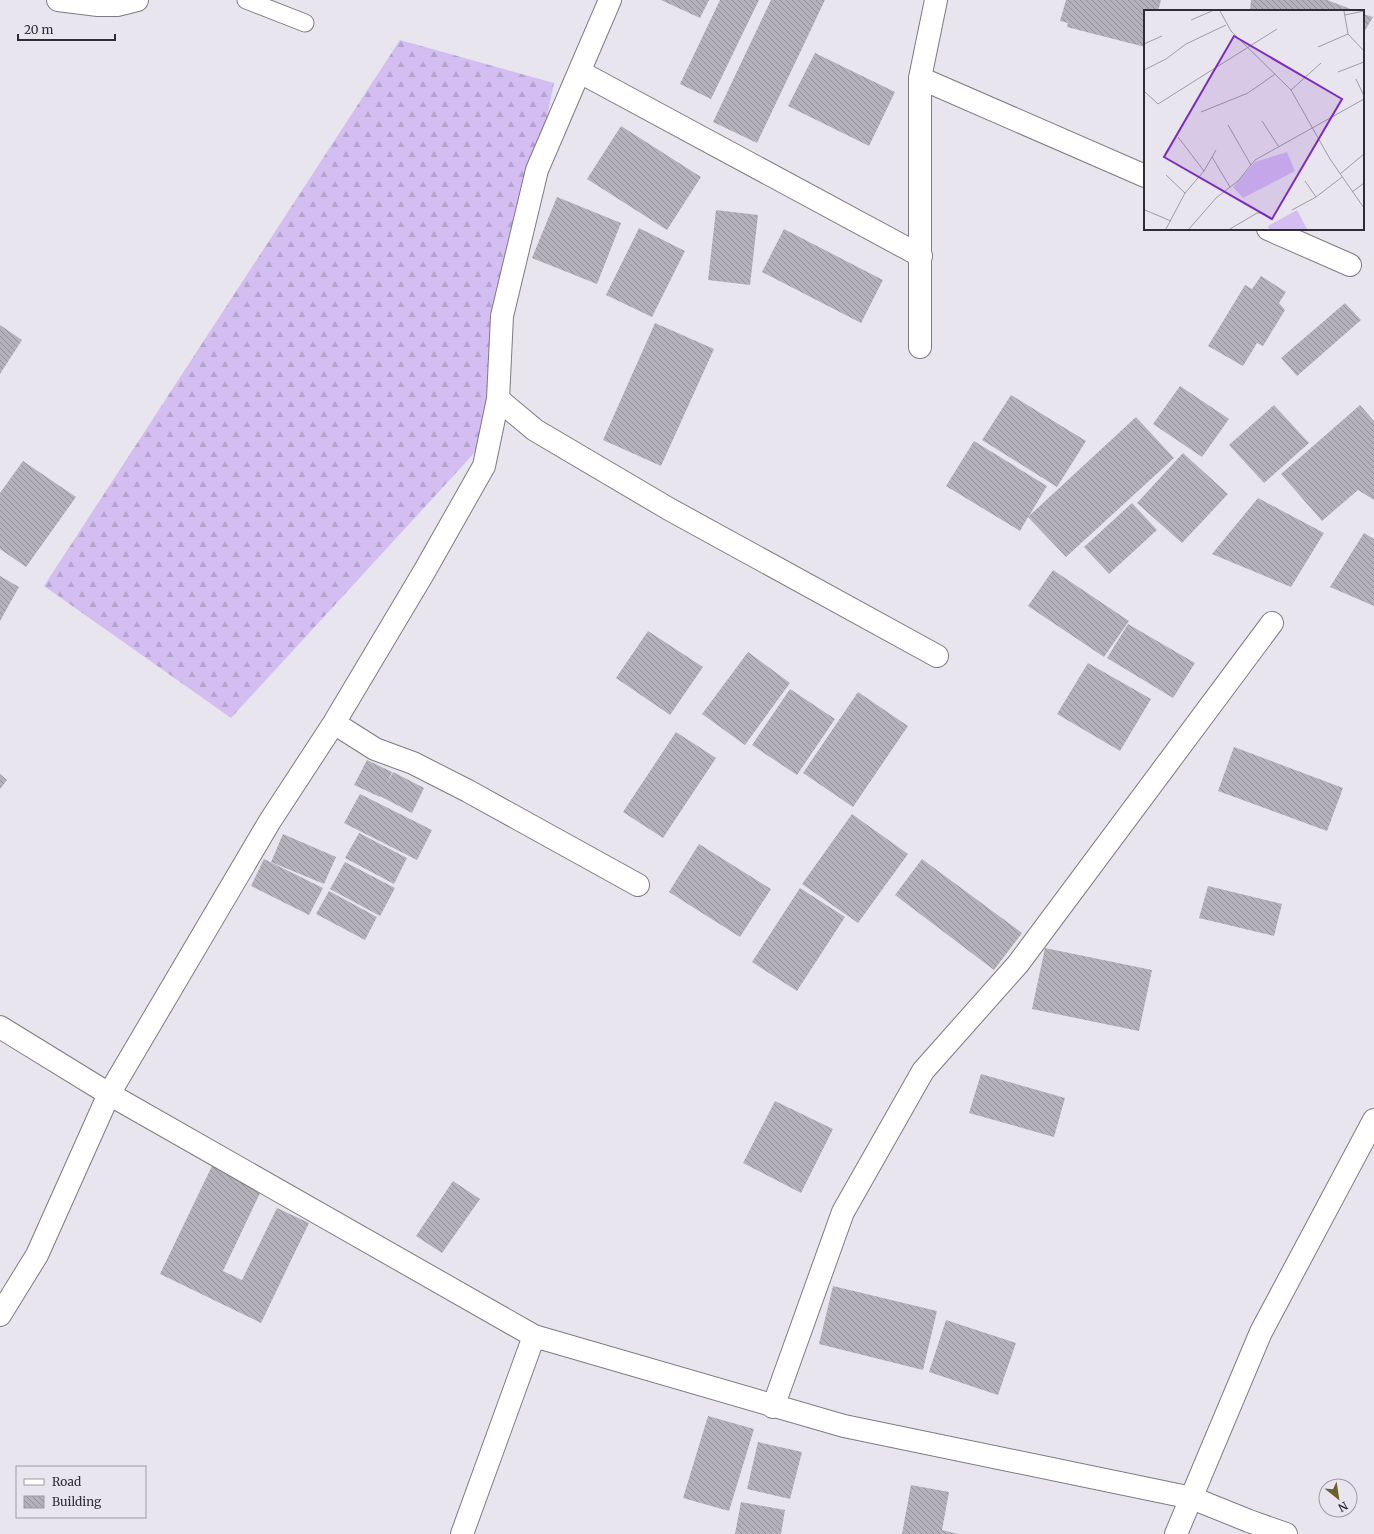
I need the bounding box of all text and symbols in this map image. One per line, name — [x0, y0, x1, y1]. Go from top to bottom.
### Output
inset map — [1144, 10, 1364, 230]
scale bar — [18, 16, 115, 42]
text: 20 m — [24, 22, 53, 37]
legend — [16, 1466, 146, 1518]
text: Road — [52, 1474, 81, 1489]
north arrow — [1318, 1478, 1358, 1518]
text: Building — [52, 1494, 102, 1509]
text: N — [1335, 1498, 1350, 1515]

